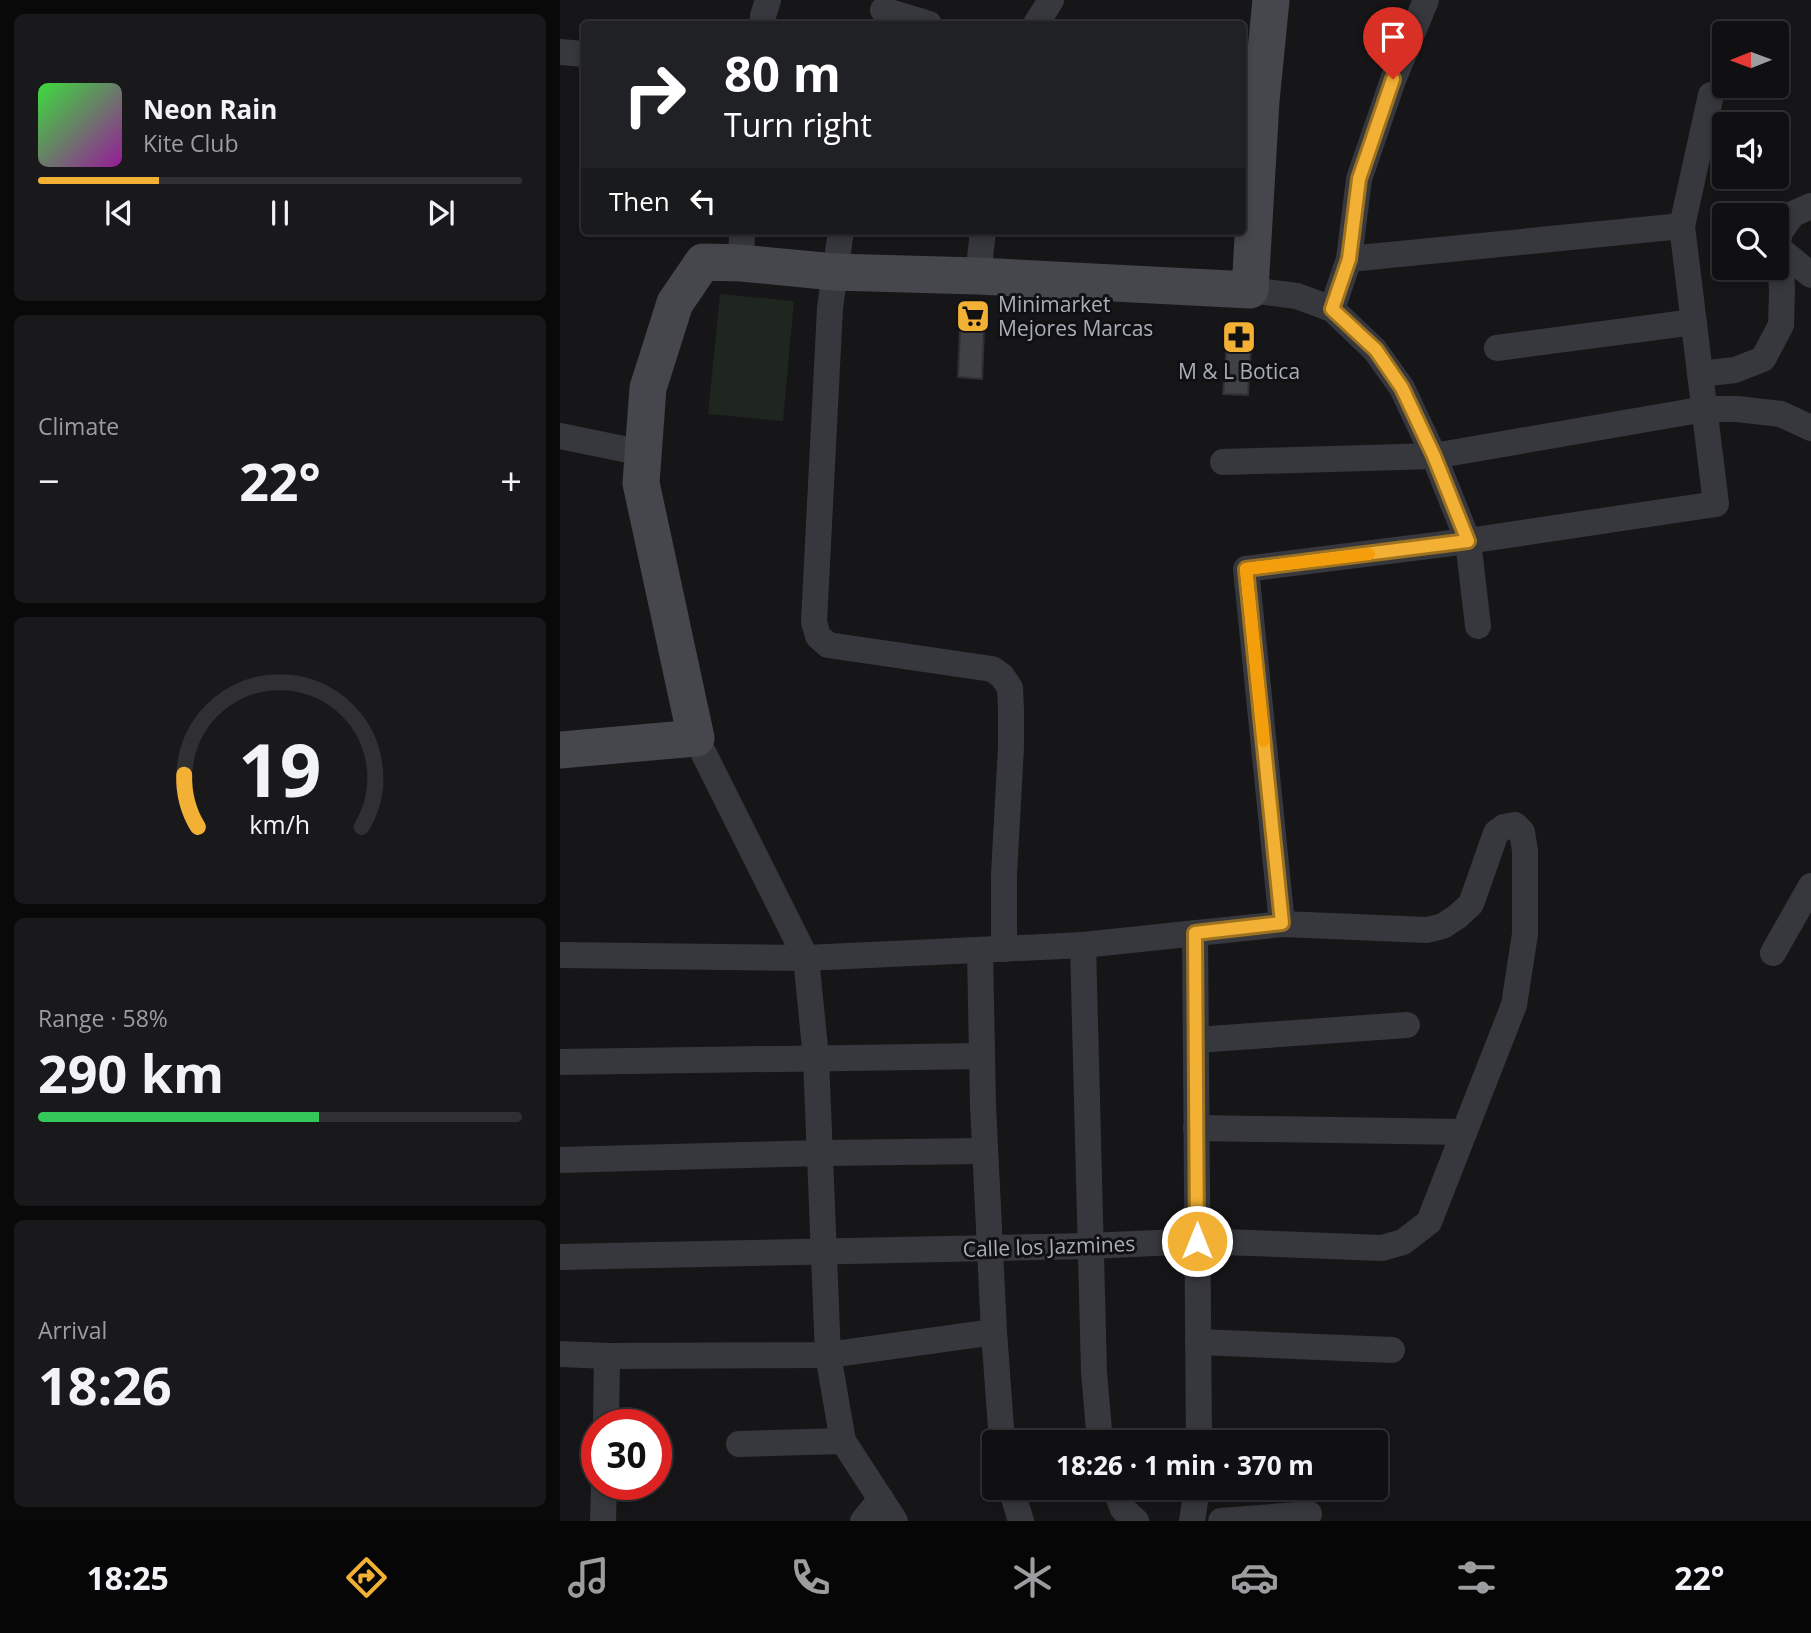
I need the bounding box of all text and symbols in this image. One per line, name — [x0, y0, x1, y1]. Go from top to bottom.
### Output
pin — [1363, 7, 1423, 79]
icon: arrive — [1374, 18, 1412, 56]
north arrow — [1712, 21, 1788, 98]
map controls — [1712, 21, 1789, 280]
text: 80 m — [724, 40, 841, 106]
icon: right — [609, 49, 700, 140]
text: Neon Rain — [143, 91, 277, 127]
text: Turn right — [724, 103, 872, 146]
button: sound — [1712, 112, 1789, 189]
text: Kite Club — [143, 127, 238, 159]
icon: left — [684, 182, 722, 220]
text: Then — [609, 183, 670, 219]
icon: previous — [100, 194, 138, 232]
icon: pause — [261, 194, 299, 232]
icon: next — [422, 194, 460, 232]
button: search — [1712, 203, 1789, 280]
place label: Minimarket Mejores Marcas — [998, 290, 1153, 342]
supermarket icon: Minimarket Mejores Marcas — [954, 297, 992, 335]
pharmacy icon: M & L Botica — [1220, 318, 1258, 356]
place label: M & L Botica — [1178, 357, 1300, 385]
text: Climate — [38, 410, 119, 442]
text: 22° — [239, 445, 321, 516]
text: − — [38, 454, 60, 506]
text: + — [500, 454, 522, 506]
text: 19 — [238, 719, 322, 818]
text: km/h — [250, 806, 310, 840]
text: Range · 58% — [38, 1002, 168, 1034]
text: 290 km — [38, 1037, 224, 1108]
position arrow — [1160, 1204, 1234, 1278]
street label: Calle los Jazmines — [962, 1229, 1136, 1263]
text: Arrival — [38, 1314, 107, 1346]
text: 18:26 — [38, 1349, 172, 1420]
speed limit sign: 30 — [581, 1409, 672, 1500]
text: 18:26 · 1 min · 370 m — [1056, 1447, 1314, 1483]
icon: directions — [342, 1553, 391, 1602]
icon: music — [564, 1553, 613, 1602]
icon: phone — [786, 1553, 835, 1602]
icon: climate — [1008, 1553, 1057, 1602]
icon: car — [1230, 1553, 1279, 1602]
icon: filters — [1452, 1553, 1501, 1602]
text: 18:25 — [87, 1556, 169, 1599]
text: 22° — [1674, 1556, 1724, 1599]

